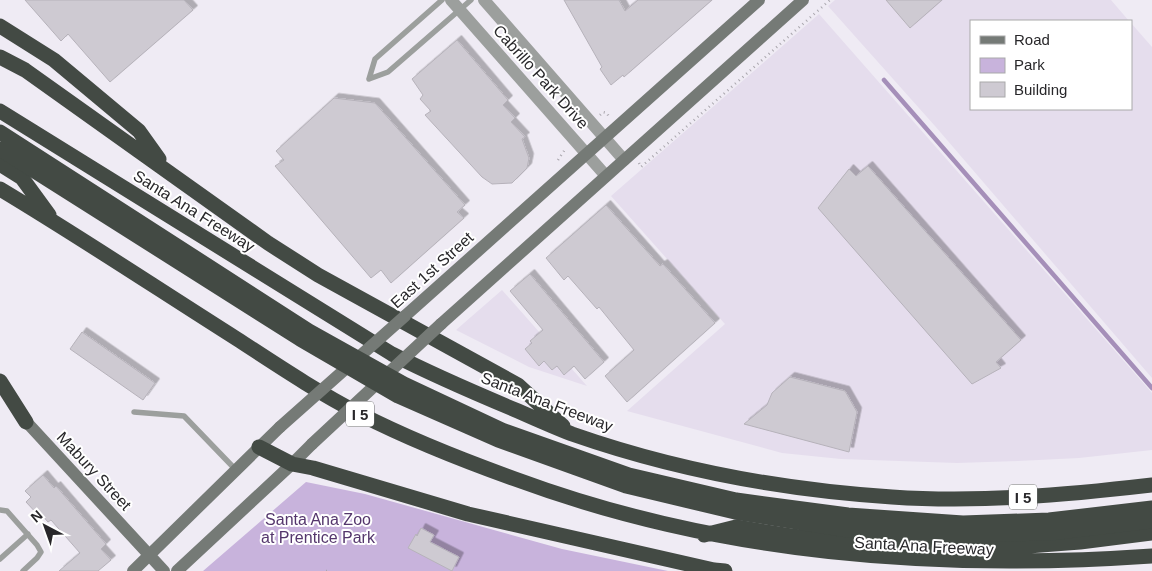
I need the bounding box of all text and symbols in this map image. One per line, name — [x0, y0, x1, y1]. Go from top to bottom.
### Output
legend — [970, 20, 1132, 110]
street label: Cabrillo Park Drive — [490, 22, 592, 132]
text: Road — [1014, 31, 1050, 48]
text: Park — [1014, 56, 1045, 73]
text: Building — [1014, 81, 1067, 98]
street label: Santa Ana Freeway — [130, 167, 258, 255]
street label: East 1st Street — [387, 228, 477, 311]
street label: Santa Ana Freeway — [479, 369, 615, 435]
road number: I 5 — [346, 402, 374, 426]
street label: Mabury Street — [54, 428, 135, 514]
road number: I 5 — [1009, 484, 1037, 510]
north arrow — [20, 501, 70, 551]
text: N — [27, 507, 46, 526]
park label: Santa Ana Zoo at Prentice Park — [261, 511, 376, 546]
street label: Santa Ana Freeway — [854, 534, 994, 558]

